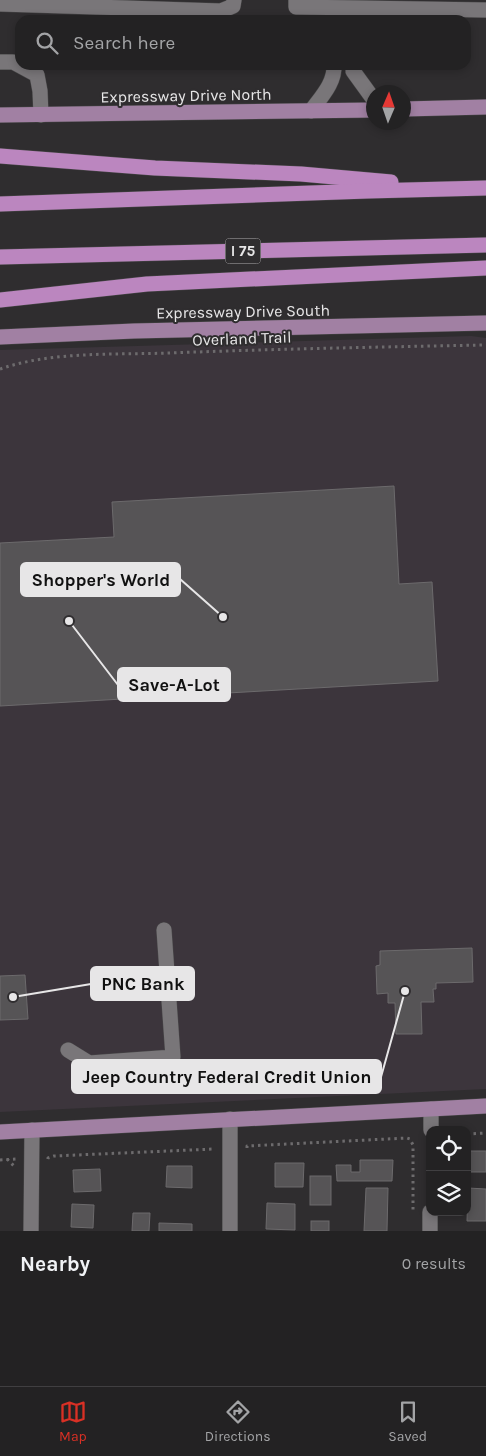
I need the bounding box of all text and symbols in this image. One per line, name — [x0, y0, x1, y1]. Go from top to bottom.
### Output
search box — [15, 15, 471, 70]
icon: search — [33, 29, 61, 57]
text: Search here — [73, 32, 175, 54]
street label: Expressway Drive North — [100, 85, 272, 106]
north arrow — [366, 85, 411, 130]
road number: I 75 — [226, 238, 260, 264]
street label: Expressway Drive South — [156, 300, 330, 323]
street label: Overland Trail — [192, 327, 292, 350]
callout: Shopper's World — [21, 563, 180, 596]
text: Shopper's World — [32, 569, 170, 591]
callout: Save-A-Lot — [118, 668, 230, 701]
text: Save-A-Lot — [128, 674, 220, 696]
callout: PNC Bank — [91, 967, 194, 1000]
text: PNC Bank — [101, 973, 185, 995]
callout: Jeep Country Federal Credit Union — [72, 1060, 381, 1093]
text: Jeep Country Federal Credit Union — [82, 1066, 372, 1088]
map controls — [426, 1126, 471, 1216]
button: locate — [426, 1126, 471, 1171]
button: layers — [426, 1171, 471, 1216]
text: Nearby — [20, 1252, 90, 1276]
text: 0 results — [402, 1254, 466, 1273]
tab: Map — [59, 1398, 87, 1445]
tab: Directions — [205, 1398, 271, 1445]
tab: Saved — [388, 1398, 427, 1445]

